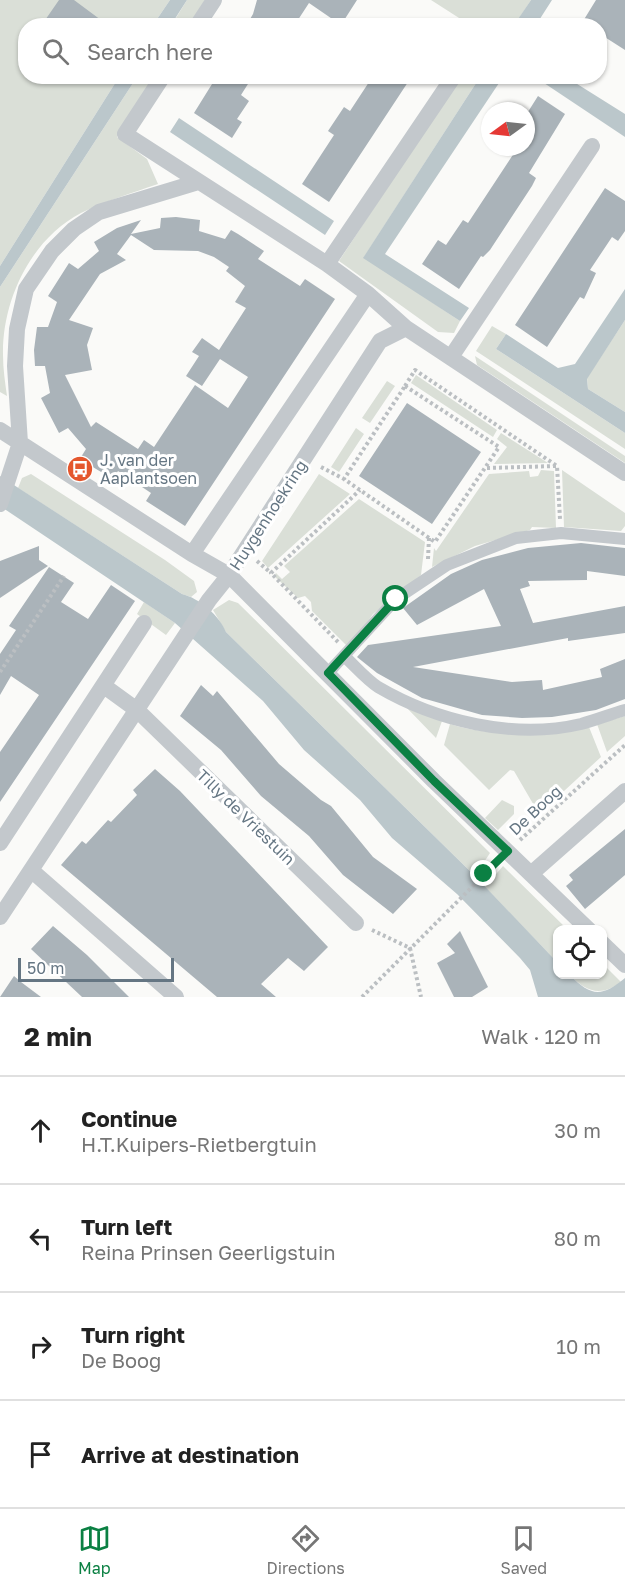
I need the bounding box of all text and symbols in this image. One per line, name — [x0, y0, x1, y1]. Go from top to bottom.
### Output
search box — [18, 18, 607, 84]
icon: search — [39, 35, 72, 68]
text: Search here — [87, 38, 213, 65]
north arrow — [481, 102, 535, 156]
place label: J. van der Aaplantsoen — [100, 450, 197, 488]
bus stop icon: J. van der Aaplantsoen — [65, 454, 95, 484]
street label: Huygenhoekring — [225, 456, 311, 574]
route start — [382, 585, 408, 611]
street label: Tilly de Vriestuin — [193, 765, 299, 869]
street label: De Boog — [505, 781, 565, 839]
route end — [470, 860, 496, 886]
map controls — [553, 925, 607, 979]
button: locate — [553, 925, 607, 979]
scale bar — [18, 955, 174, 983]
text: 50 m — [27, 958, 64, 978]
text: 2 min — [24, 1021, 92, 1052]
text: Walk · 120 m — [481, 1024, 601, 1048]
text: Continue — [81, 1105, 177, 1132]
icon: ahead — [24, 1114, 57, 1147]
text: 30 m — [554, 1118, 601, 1142]
text: H.T.Kuipers-Rietbergtuin — [81, 1132, 317, 1156]
text: Turn left — [81, 1213, 172, 1240]
icon: left — [24, 1222, 57, 1255]
text: 80 m — [554, 1226, 601, 1250]
text: Reina Prinsen Geerligstuin — [81, 1240, 336, 1264]
text: Turn right — [81, 1321, 185, 1348]
icon: right — [24, 1330, 57, 1363]
text: 10 m — [556, 1334, 601, 1358]
text: De Boog — [81, 1348, 161, 1372]
icon: arrive — [24, 1438, 57, 1471]
text: Arrive at destination — [81, 1441, 299, 1468]
tab: Map — [78, 1522, 111, 1578]
tab: Directions — [267, 1522, 345, 1578]
tab: Saved — [500, 1522, 547, 1578]

